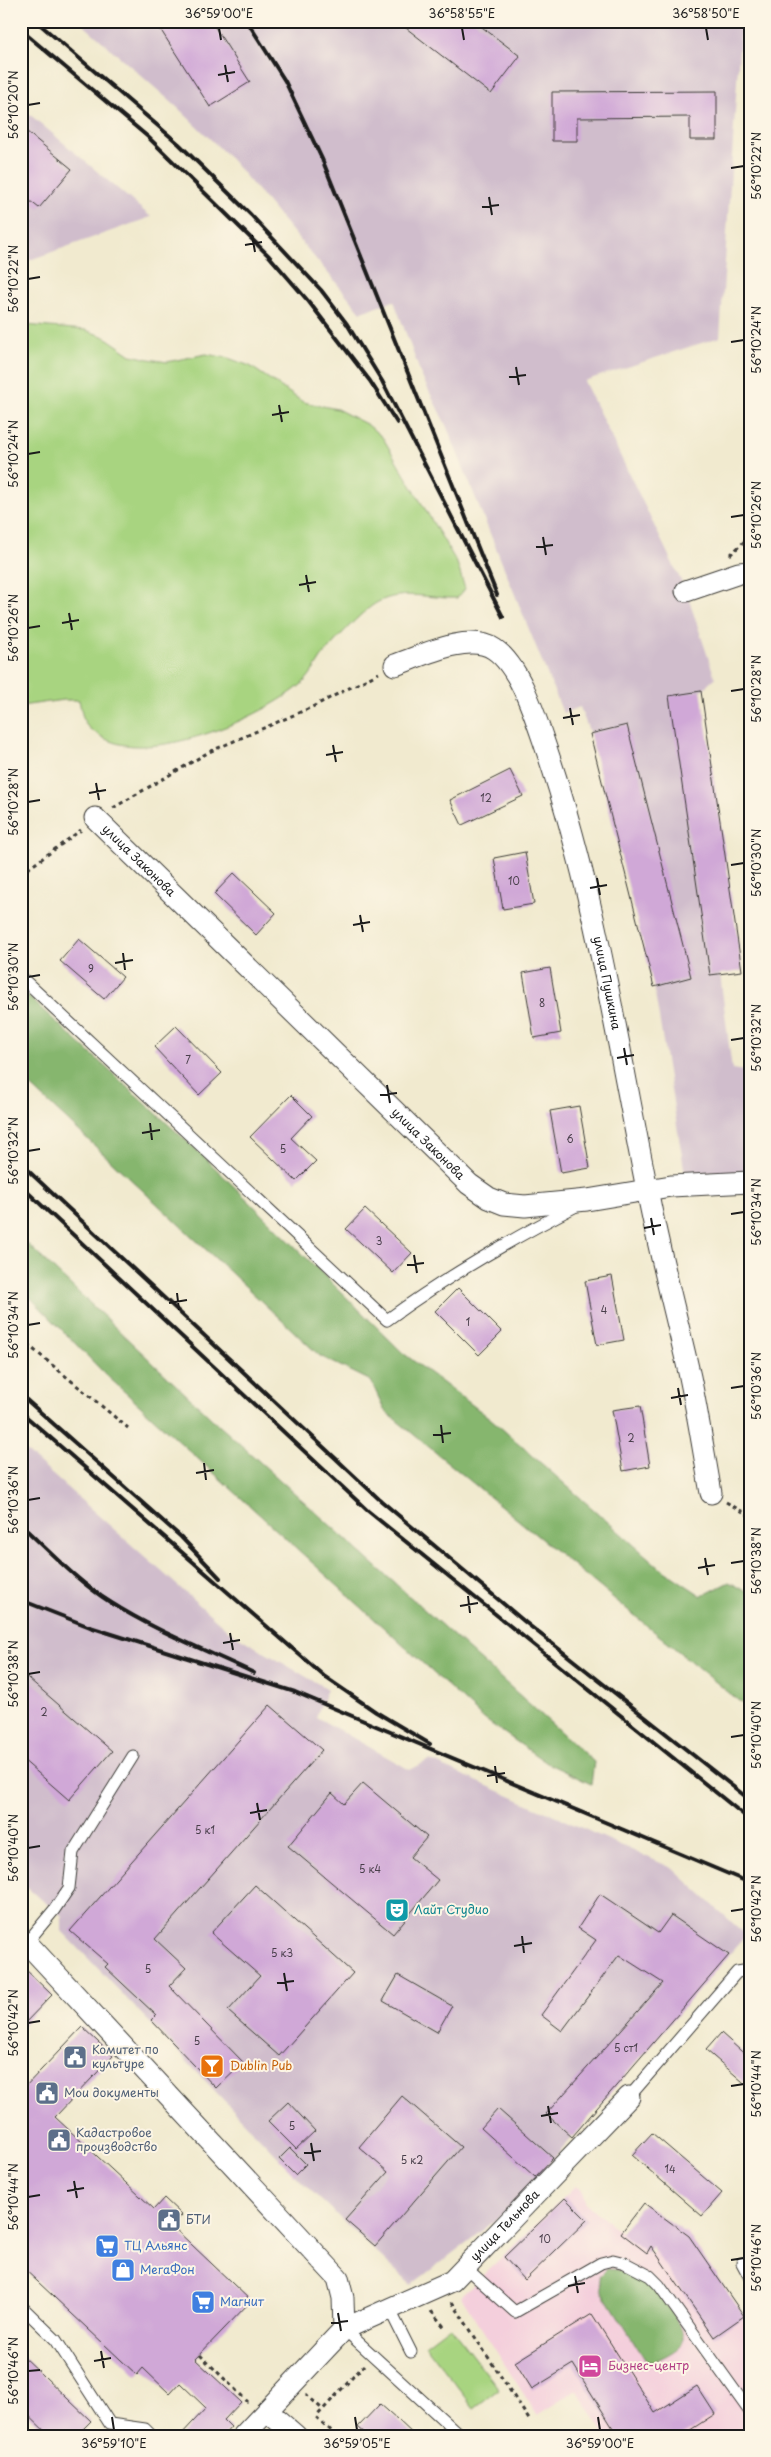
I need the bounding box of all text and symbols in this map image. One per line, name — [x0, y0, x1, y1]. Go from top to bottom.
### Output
text: 36°59'00"E — [185, 4, 253, 22]
text: 36°58'55"E — [429, 4, 495, 22]
text: 36°58'50"E — [672, 4, 740, 22]
text: 56°10'20"N — [4, 70, 22, 140]
text: 56°10'22"N — [747, 132, 765, 200]
text: 56°10'22"N — [4, 245, 22, 313]
text: 56°10'24"N — [747, 306, 765, 374]
text: 56°10'24"N — [4, 420, 22, 488]
text: 56°10'26"N — [747, 481, 765, 549]
text: 56°10'26"N — [4, 594, 22, 662]
text: 56°10'28"N — [747, 655, 765, 723]
text: 56°10'28"N — [4, 768, 22, 836]
house number: 12 — [480, 790, 492, 805]
street label: улица Законова — [99, 820, 180, 900]
text: 56°10'30"N — [747, 829, 765, 897]
house number: 10 — [508, 873, 520, 888]
street label: улица Пушкина — [589, 934, 626, 1032]
text: 56°10'30"N — [4, 943, 22, 1011]
house number: 9 — [88, 961, 94, 976]
house number: 8 — [539, 995, 545, 1010]
text: 56°10'32"N — [747, 1004, 765, 1072]
house number: 7 — [185, 1052, 191, 1067]
street label: улица Законова — [388, 1103, 470, 1184]
text: 56°10'32"N — [4, 1117, 22, 1185]
house number: 6 — [566, 1131, 574, 1146]
house number: 5 — [280, 1141, 286, 1156]
text: 56°10'34"N — [747, 1178, 765, 1246]
house number: 3 — [376, 1233, 382, 1248]
text: 56°10'34"N — [4, 1291, 22, 1359]
house number: 4 — [601, 1302, 608, 1317]
house number: 1 — [466, 1314, 470, 1329]
text: 56°10'36"N — [747, 1352, 765, 1420]
house number: 2 — [627, 1430, 635, 1445]
text: 56°10'36"N — [4, 1466, 22, 1534]
text: 56°10'38"N — [747, 1527, 765, 1595]
text: 56°10'38"N — [4, 1640, 22, 1708]
text: 56°10'40"N — [747, 1701, 765, 1769]
house number: 2 — [40, 1704, 48, 1719]
text: 56°10'40"N — [4, 1814, 22, 1882]
house number: 5 к1 — [195, 1822, 215, 1837]
house number: 5 к4 — [359, 1861, 381, 1876]
text: 56°10'42"N — [747, 1875, 765, 1943]
theatre icon: Лайт Студио — [384, 1897, 410, 1923]
place label: Лайт Студио — [414, 1900, 489, 1918]
house number: 5 к3 — [271, 1945, 293, 1960]
house number: 5 — [145, 1961, 151, 1976]
text: 56°10'42"N — [4, 1989, 22, 2057]
house number: 5 — [194, 2033, 200, 2048]
place label: Комитет по культуре — [92, 2040, 159, 2072]
house number: 5 ст1 — [614, 2040, 638, 2055]
public building icon: Комитет по культуре — [62, 2044, 88, 2070]
text: 56°10'44"N — [747, 2050, 765, 2118]
bar icon: Dublin Pub — [199, 2053, 225, 2079]
place label: Dublin Pub — [230, 2056, 292, 2074]
public building icon: Мои документы — [34, 2080, 60, 2106]
place label: Мои документы — [64, 2083, 159, 2101]
house number: 5 — [289, 2118, 295, 2133]
place label: Кадастровое производство — [76, 2123, 158, 2155]
public building icon: Кадастровое производство — [46, 2127, 72, 2153]
house number: 5 к2 — [401, 2152, 423, 2167]
house number: 14 — [664, 2161, 676, 2176]
text: 56°10'44"N — [4, 2163, 22, 2231]
street label: улица Тельнова — [466, 2185, 544, 2265]
public building icon: БТИ — [156, 2207, 182, 2233]
place label: БТИ — [186, 2210, 211, 2228]
text: 56°10'46"N — [747, 2224, 765, 2292]
house number: 10 — [539, 2231, 551, 2246]
supermarket icon: ТЦ Альянс — [94, 2233, 120, 2259]
place label: ТЦ Альянс — [124, 2236, 188, 2254]
shop icon: МегаФон — [110, 2257, 136, 2283]
place label: МегаФон — [140, 2260, 195, 2278]
supermarket icon: Магнит — [190, 2289, 216, 2315]
place label: Магнит — [220, 2292, 265, 2310]
text: 56°10'46"N — [4, 2337, 22, 2405]
hotel icon: Бизнес-центр — [577, 2353, 603, 2379]
place label: Бизнес-центр — [608, 2356, 689, 2374]
text: 36°59'10"E — [81, 2434, 147, 2452]
text: 36°59'05"E — [323, 2434, 391, 2452]
text: 36°59'00"E — [566, 2434, 634, 2452]

